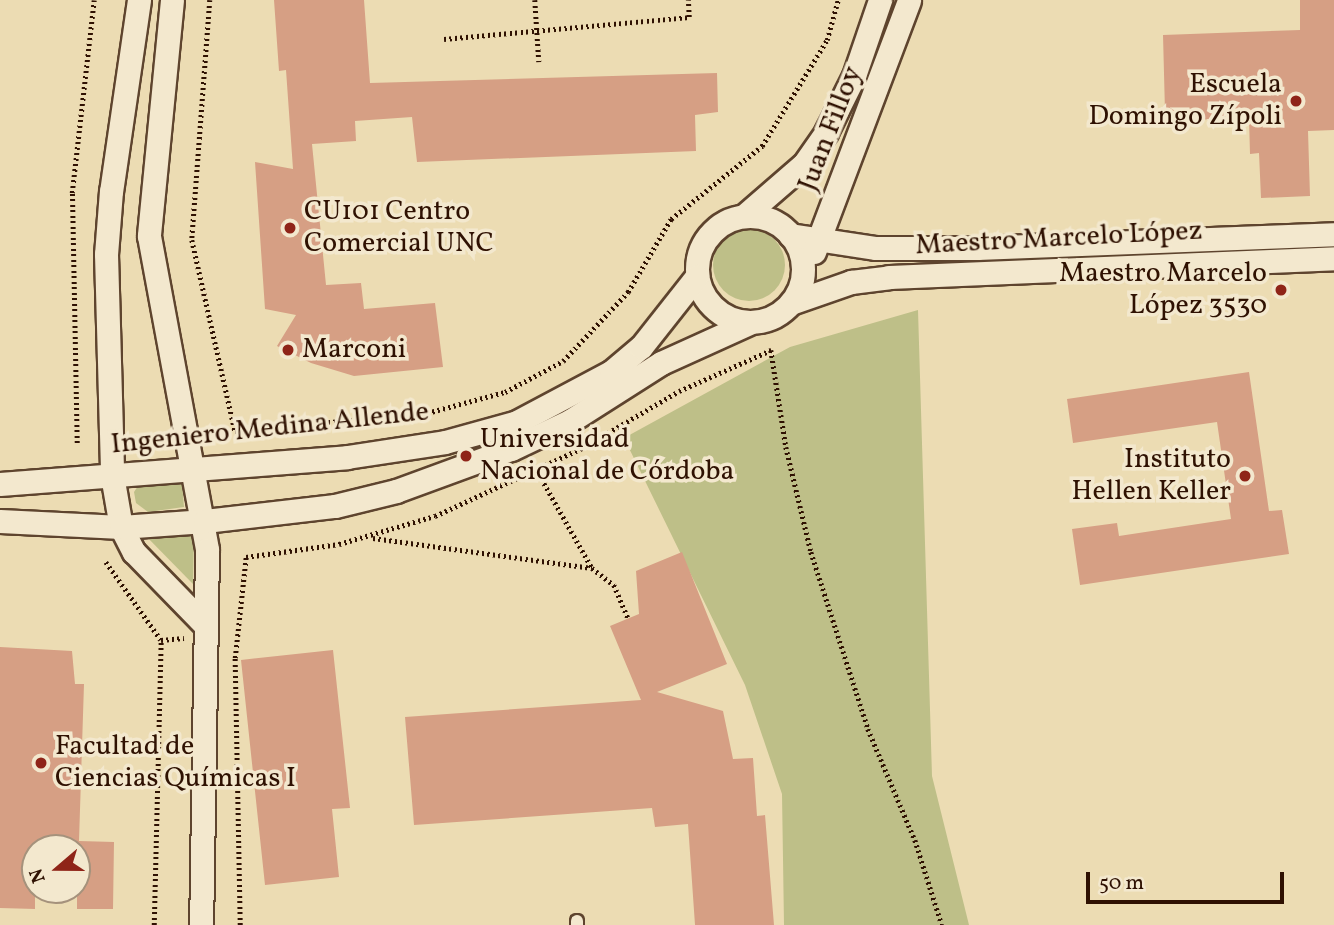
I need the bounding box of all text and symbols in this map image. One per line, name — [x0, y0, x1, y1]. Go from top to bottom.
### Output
street label: Juan Filloy — [792, 62, 870, 196]
place label: Escuela Domingo Zípoli — [1088, 68, 1282, 134]
marker: Escuela Domingo Zípoli — [1288, 93, 1304, 109]
place label: CU101 Centro Comercial UNC — [304, 195, 494, 261]
street label: Maestro Marcelo López — [914, 215, 1204, 263]
marker: CU101 Centro Comercial UNC — [282, 220, 298, 236]
place label: Maestro Marcelo López 3530 — [1059, 257, 1267, 323]
marker: Maestro Marcelo López 3530 — [1273, 282, 1289, 298]
place label: Marconi — [302, 333, 406, 367]
marker: Marconi — [280, 342, 296, 358]
street label: Ingeniero Medina Allende — [109, 396, 431, 462]
place label: Universidad Nacional de Córdoba — [480, 423, 734, 489]
place label: Instituto Hellen Keller — [1071, 443, 1231, 509]
marker: Universidad Nacional de Córdoba — [458, 448, 474, 464]
marker: Instituto Hellen Keller — [1237, 468, 1253, 484]
place label: Facultad de Ciencias Químicas I — [55, 730, 296, 796]
marker: Facultad de Ciencias Químicas I — [33, 755, 49, 771]
north arrow — [21, 834, 91, 904]
scale bar — [1089, 858, 1287, 902]
text: N — [24, 865, 53, 886]
text: 50 m — [1099, 869, 1144, 898]

